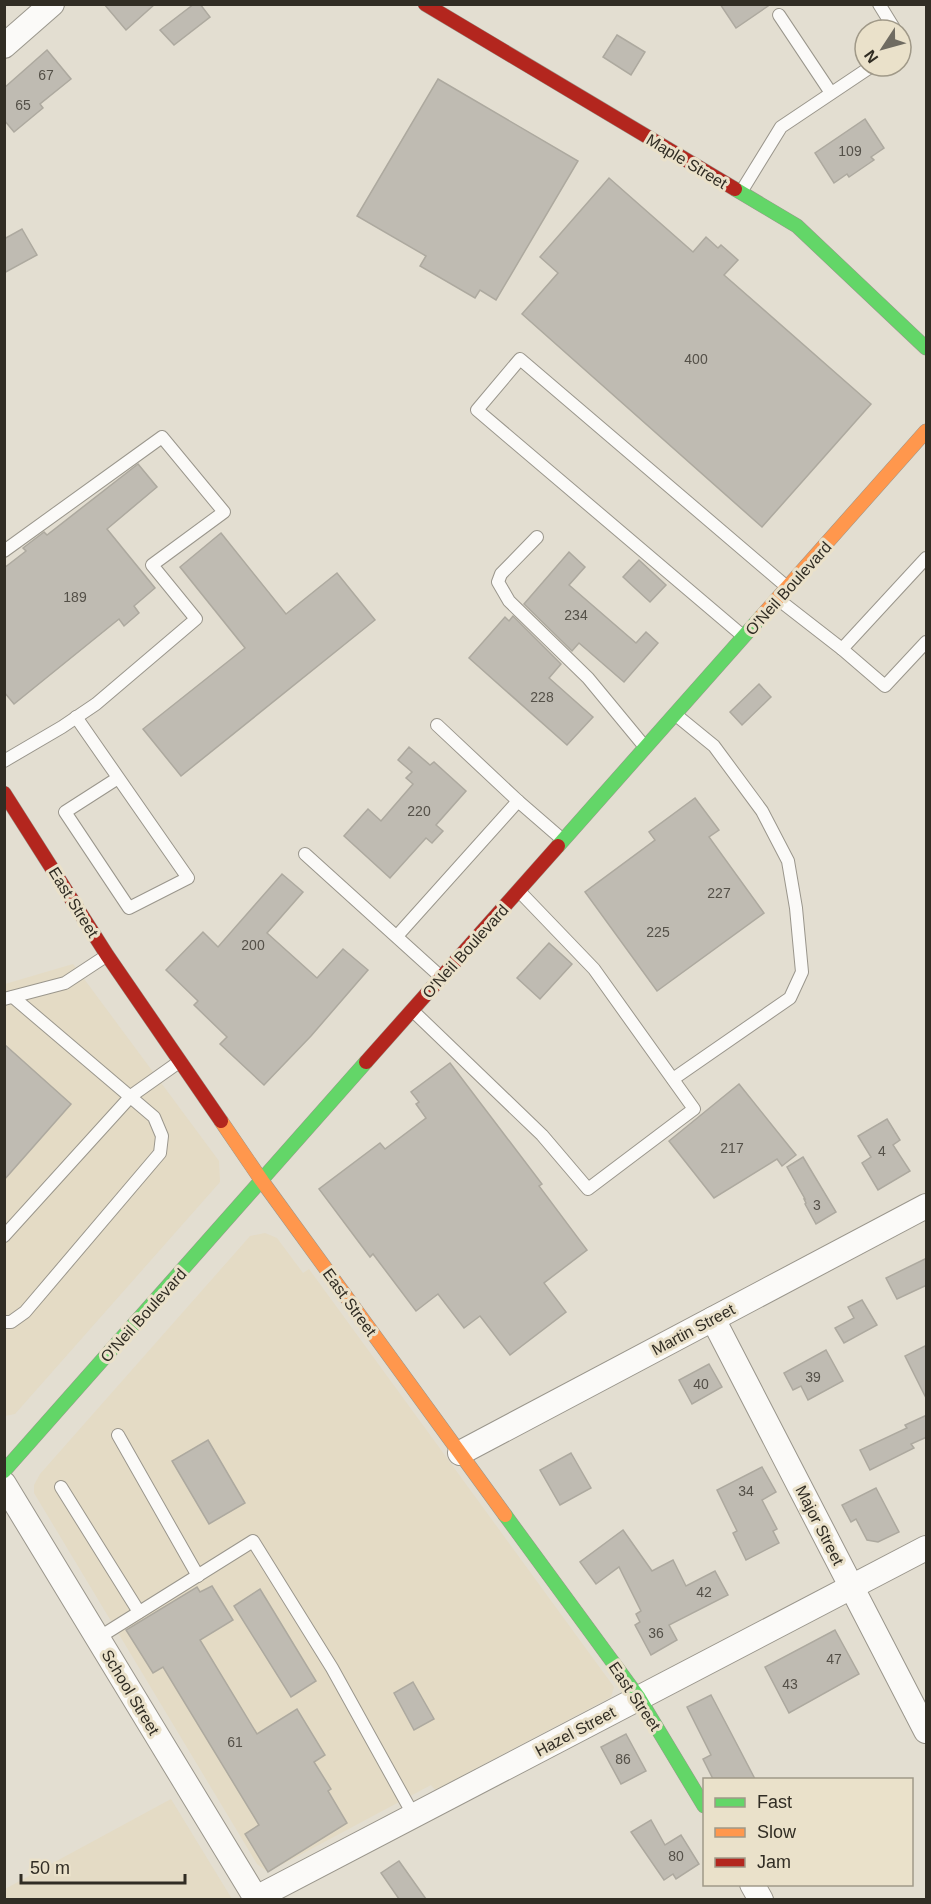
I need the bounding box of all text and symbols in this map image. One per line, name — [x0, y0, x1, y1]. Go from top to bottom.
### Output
north arrow — [853, 18, 913, 78]
text: N — [861, 47, 882, 66]
house number: 67 — [38, 67, 54, 83]
house number: 65 — [15, 97, 31, 113]
street label: Maple Street — [643, 131, 730, 192]
house number: 109 — [838, 143, 862, 159]
house number: 400 — [684, 351, 708, 367]
street label: O'Neil Boulevard — [742, 538, 835, 638]
house number: 189 — [63, 589, 87, 605]
house number: 234 — [564, 607, 588, 623]
house number: 228 — [530, 689, 554, 705]
house number: 220 — [407, 803, 431, 819]
street label: East Street — [45, 864, 102, 941]
house number: 227 — [707, 885, 731, 901]
street label: O'Neil Boulevard — [419, 901, 512, 1001]
house number: 225 — [646, 924, 670, 940]
house number: 200 — [241, 937, 265, 953]
house number: 217 — [720, 1140, 744, 1156]
house number: 4 — [878, 1143, 886, 1159]
house number: 3 — [813, 1197, 821, 1213]
street label: O'Neil Boulevard — [97, 1265, 190, 1365]
street label: East Street — [319, 1265, 380, 1340]
street label: Martin Street — [649, 1300, 738, 1358]
house number: 39 — [805, 1369, 821, 1385]
house number: 40 — [693, 1376, 709, 1392]
house number: 34 — [738, 1483, 754, 1499]
street label: Major Street — [792, 1483, 847, 1568]
house number: 42 — [696, 1584, 712, 1600]
house number: 36 — [648, 1625, 664, 1641]
street label: School Street — [99, 1647, 163, 1738]
house number: 47 — [826, 1651, 842, 1667]
street label: East Street — [605, 1659, 664, 1734]
house number: 43 — [782, 1676, 798, 1692]
street label: Hazel Street — [532, 1703, 619, 1760]
house number: 61 — [227, 1734, 243, 1750]
house number: 86 — [615, 1751, 631, 1767]
legend — [703, 1778, 913, 1886]
text: Fast — [757, 1792, 792, 1812]
text: Slow — [757, 1822, 797, 1842]
scale bar — [21, 1847, 184, 1885]
house number: 80 — [668, 1848, 684, 1864]
text: Jam — [757, 1852, 791, 1872]
text: 50 m — [30, 1858, 70, 1878]

